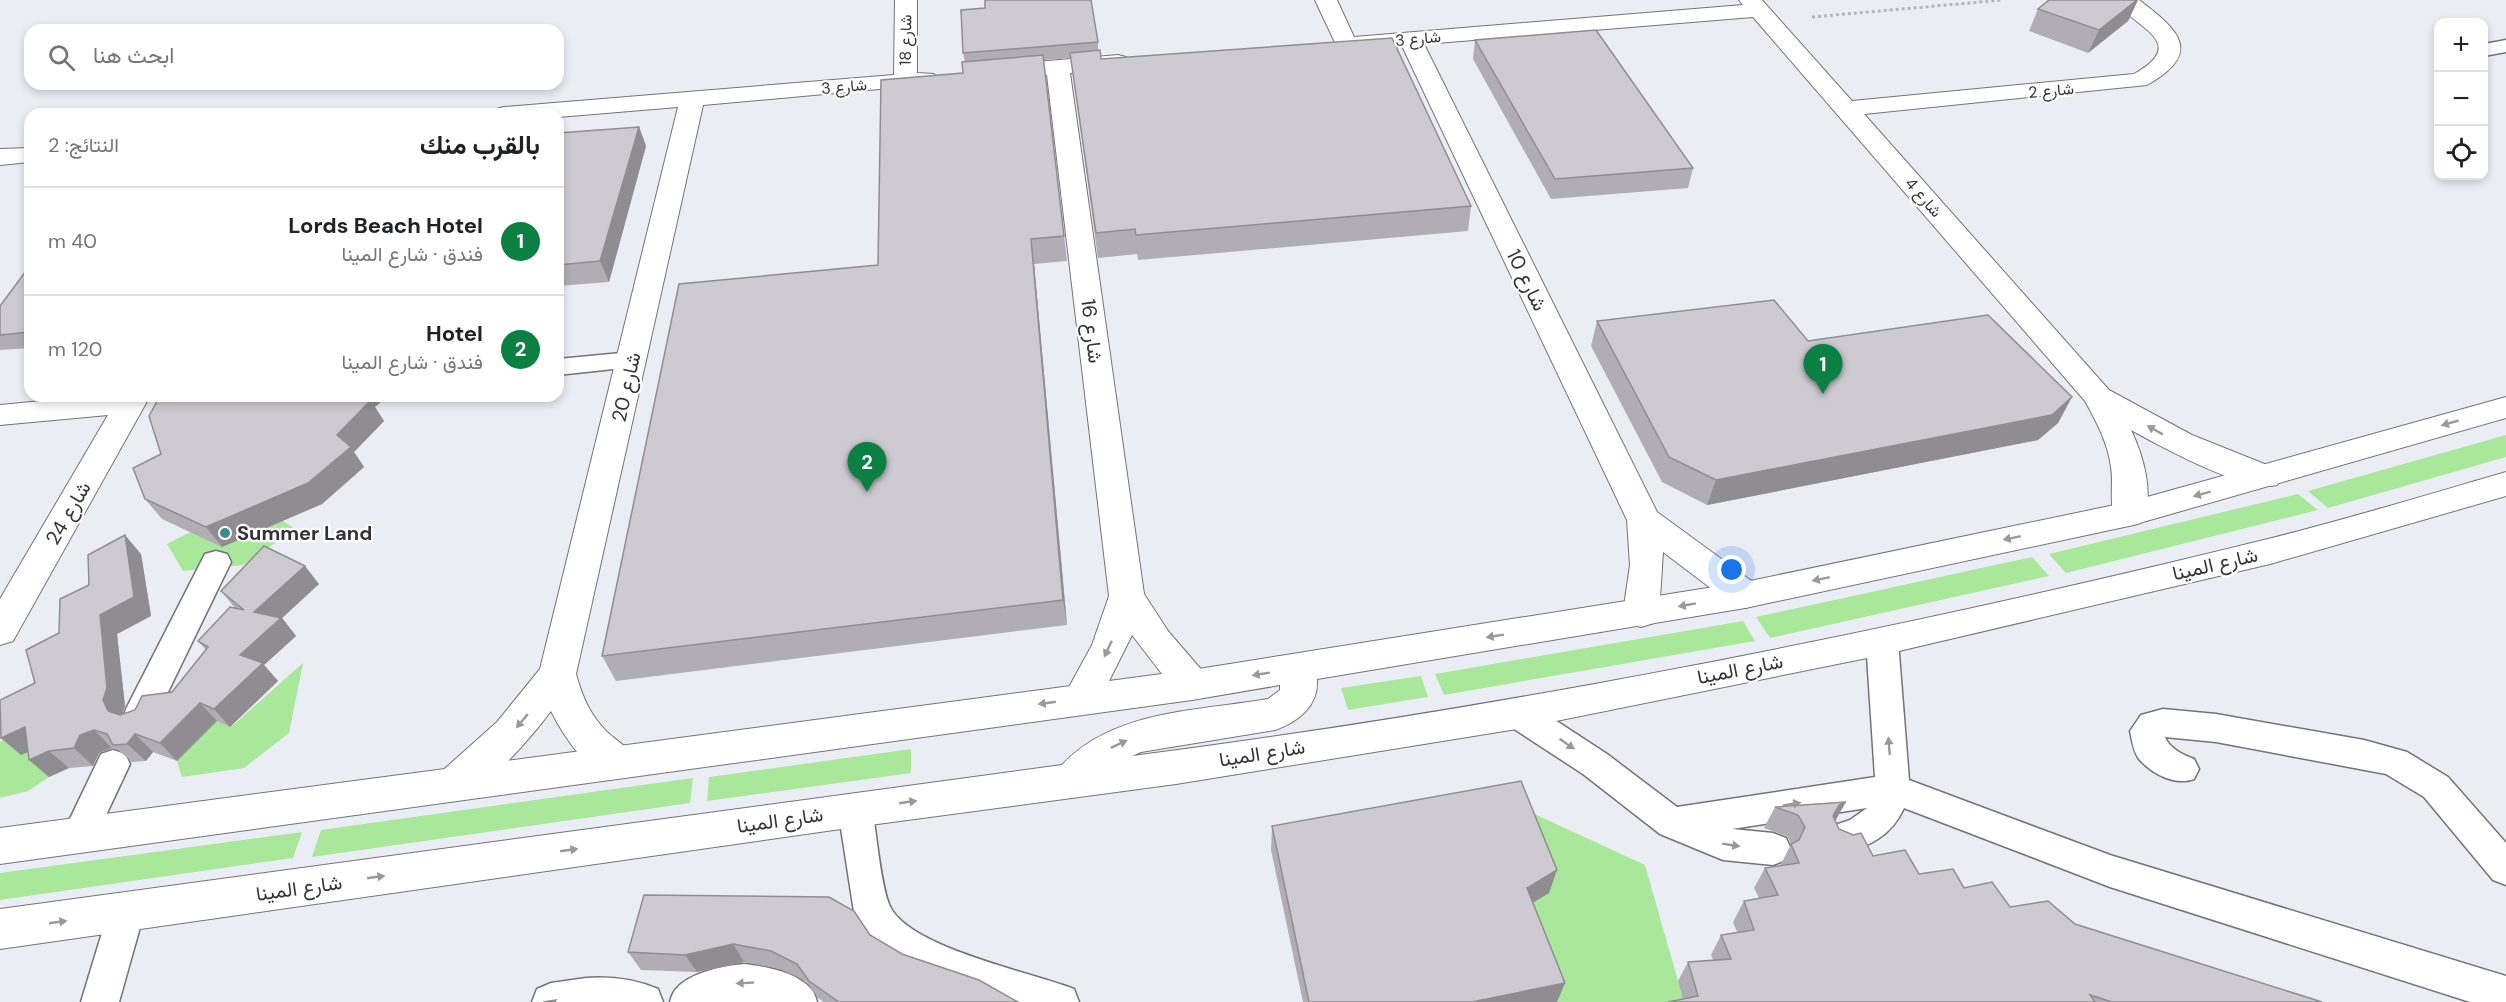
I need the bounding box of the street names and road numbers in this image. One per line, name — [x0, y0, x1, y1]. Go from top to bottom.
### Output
street label: شارع 18 — [895, 14, 917, 66]
street label: شارع 3 — [1394, 26, 1442, 52]
street label: شارع 3 — [820, 74, 868, 100]
street label: شارع 2 — [2027, 78, 2075, 104]
street label: شارع 4 — [1900, 173, 1947, 222]
street label: شارع 10 — [1500, 245, 1553, 316]
street label: شارع 16 — [1074, 297, 1109, 365]
street label: شارع 20 — [605, 350, 648, 425]
street label: شارع 24 — [40, 477, 97, 550]
street label: شارع المينا — [2170, 542, 2260, 587]
street label: شارع المينا — [1695, 648, 1785, 691]
street label: شارع المينا — [1217, 733, 1307, 774]
street label: شارع المينا — [735, 801, 825, 840]
street label: شارع المينا — [254, 869, 344, 908]

